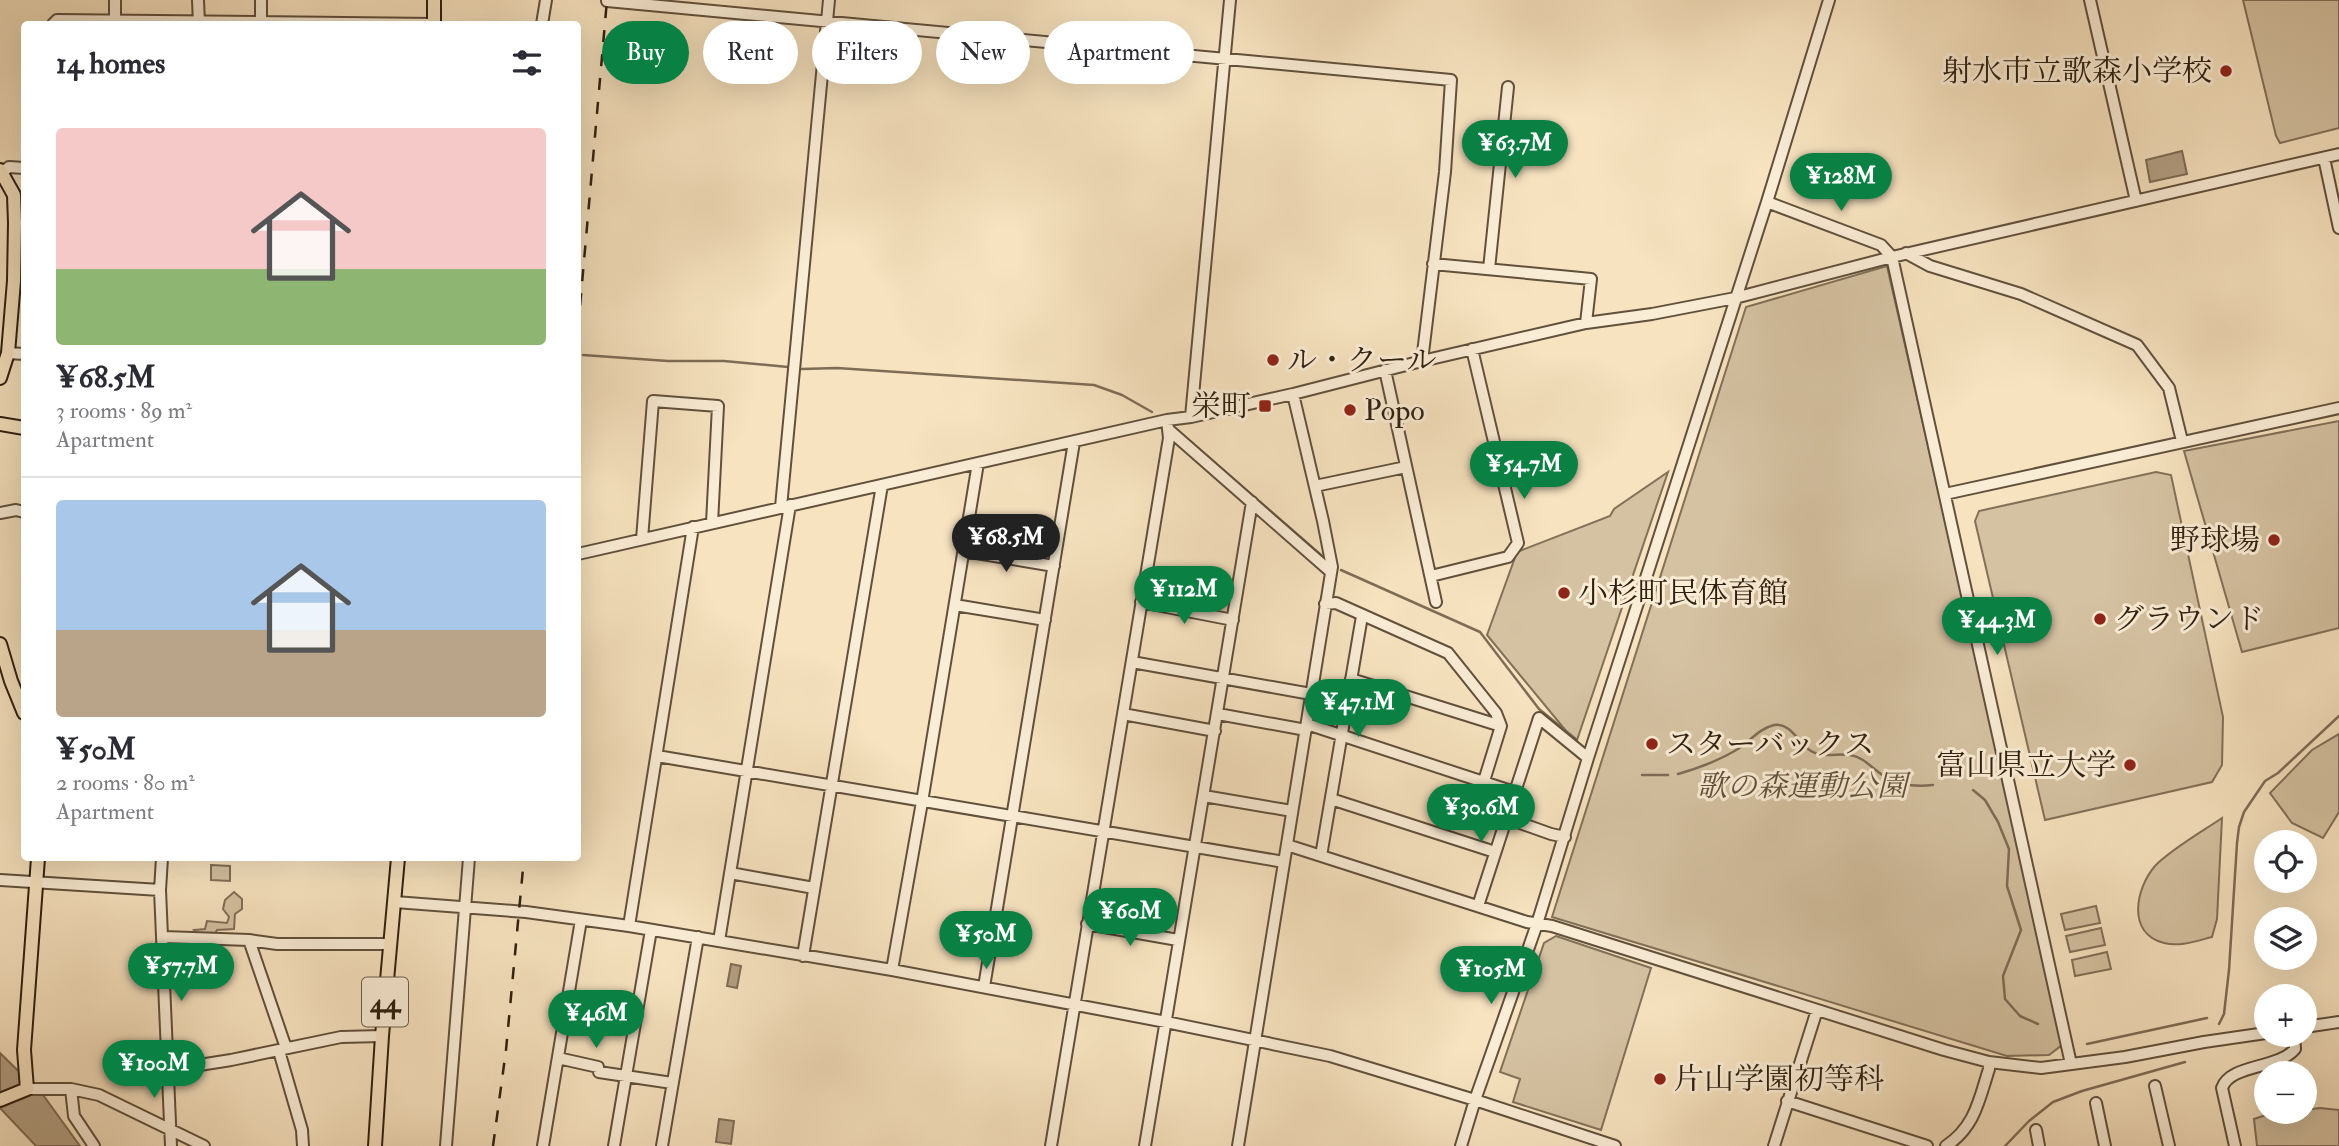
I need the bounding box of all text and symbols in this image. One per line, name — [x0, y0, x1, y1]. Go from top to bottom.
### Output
chip: Buy — [602, 21, 689, 84]
chip: Rent — [703, 21, 798, 84]
chip: Filters — [812, 21, 922, 84]
chip: New — [936, 21, 1030, 84]
chip: Apartment — [1044, 21, 1194, 84]
icon: filters — [508, 44, 546, 82]
text: 14 homes — [56, 45, 165, 82]
place label: 射水市立歌森小学校 — [1942, 53, 2212, 90]
marker: 射水市立歌森小学校 — [2218, 63, 2234, 79]
pin: ¥63.7M — [1458, 120, 1572, 180]
text: ¥63.7M — [1478, 128, 1552, 157]
pin: ¥128M — [1792, 154, 1890, 213]
text: ¥128M — [1806, 161, 1876, 190]
icon: home — [238, 173, 364, 299]
place label: ル・クール — [1287, 342, 1436, 379]
marker: ル・クール — [1265, 352, 1281, 368]
text: ¥68.5M — [56, 359, 155, 396]
place label: 栄町 — [1191, 388, 1251, 425]
place label: Popo — [1364, 392, 1425, 429]
text: 3 rooms · 89 m² — [56, 396, 192, 425]
marker: 栄町 — [1257, 398, 1273, 414]
marker: Popo — [1342, 402, 1358, 418]
text: Apartment — [56, 425, 154, 454]
pin: ¥54.7M — [1467, 442, 1581, 501]
text: ¥54.7M — [1486, 449, 1562, 478]
pin: ¥68.5M — [949, 514, 1063, 574]
text: ¥68.5M — [968, 522, 1044, 551]
place label: 野球場 — [2170, 522, 2260, 559]
marker: 野球場 — [2266, 532, 2282, 548]
icon: home — [238, 545, 364, 671]
pin: ¥112M — [1135, 566, 1233, 626]
text: ¥112M — [1150, 574, 1218, 603]
place label: 小杉町民体育館 — [1578, 575, 1788, 612]
marker: 小杉町民体育館 — [1556, 585, 1572, 601]
pin: ¥44.3M — [1940, 598, 2054, 657]
place label: グラウンド — [2114, 601, 2264, 638]
text: ¥44.3M — [1958, 605, 2036, 634]
marker: グラウンド — [2092, 611, 2108, 627]
pin: ¥47.1M — [1301, 680, 1415, 739]
text: ¥47.1M — [1321, 687, 1395, 716]
place label: スターバックス — [1666, 726, 1874, 763]
text: ¥50M — [56, 731, 136, 768]
marker: スターバックス — [1644, 736, 1660, 752]
place label: 富山県立大学 — [1936, 747, 2116, 784]
marker: 富山県立大学 — [2122, 757, 2138, 773]
text: 2 rooms · 80 m² — [56, 768, 195, 797]
park label: 歌の森運動公園 — [1697, 768, 1912, 805]
pin: ¥30.6M — [1424, 784, 1538, 844]
text: ¥30.6M — [1443, 792, 1519, 821]
text: Apartment — [56, 797, 154, 826]
map controls — [2254, 830, 2317, 1124]
button: locate — [2254, 830, 2317, 893]
pin: ¥60M — [1089, 888, 1171, 948]
text: ¥60M — [1099, 896, 1161, 925]
button: layers — [2254, 907, 2317, 970]
pin: ¥50M — [945, 912, 1027, 971]
text: ¥50M — [955, 919, 1017, 948]
pin: ¥57.7M — [124, 944, 238, 1003]
pin: ¥105M — [1442, 946, 1540, 1006]
text: ¥57.7M — [144, 951, 218, 980]
text: ¥105M — [1456, 954, 1526, 983]
road number: 44 — [362, 978, 408, 1026]
button: + — [2254, 984, 2317, 1047]
pin: ¥46M — [555, 990, 637, 1050]
text: ¥46M — [564, 998, 628, 1027]
pin: ¥100M — [105, 1040, 203, 1100]
text: ¥100M — [118, 1048, 190, 1077]
place label: 片山学園初等科 — [1674, 1061, 1884, 1098]
button: − — [2254, 1061, 2317, 1124]
marker: 片山学園初等科 — [1652, 1071, 1668, 1087]

